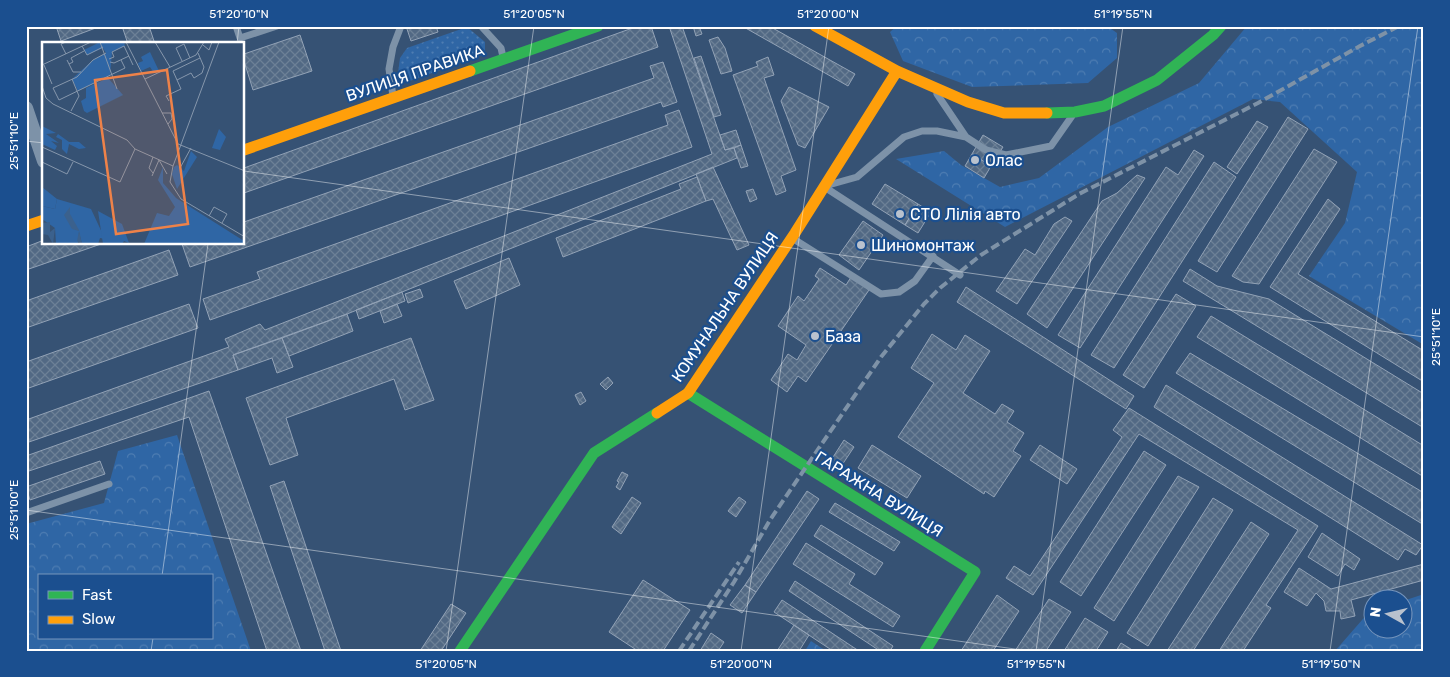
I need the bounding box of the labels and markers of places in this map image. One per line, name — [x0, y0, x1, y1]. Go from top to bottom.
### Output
place label: Олас — [985, 151, 1023, 170]
marker: Олас — [969, 154, 981, 166]
place label: СТО Лілія авто — [910, 205, 1021, 224]
marker: СТО Лілія авто — [894, 208, 906, 220]
place label: Шиномонтаж — [871, 236, 975, 255]
marker: Шиномонтаж — [855, 239, 867, 251]
place label: База — [825, 327, 861, 346]
marker: База — [809, 330, 821, 342]

